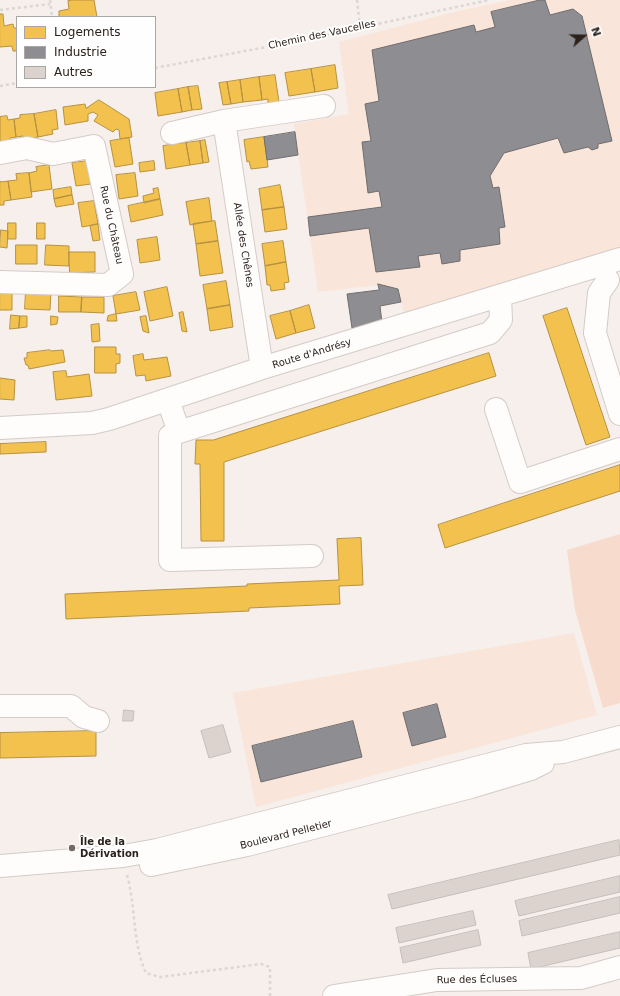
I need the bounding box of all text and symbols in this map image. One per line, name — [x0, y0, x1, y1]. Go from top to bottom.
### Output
legend — [16, 16, 156, 88]
north arrow — [564, 16, 604, 56]
street label: Chemin des Vaucelles — [267, 18, 377, 52]
text: Logements — [54, 25, 120, 39]
text: N — [588, 25, 603, 38]
text: Industrie — [54, 45, 107, 59]
text: Autres — [54, 65, 93, 79]
street label: Rue du Château — [97, 185, 125, 265]
street label: Allée des Chênes — [230, 202, 256, 288]
street label: Route d'Andrésy — [271, 336, 353, 372]
street label: Boulevard Pelletier — [239, 818, 333, 852]
place label: Île de la Dérivation — [80, 836, 139, 860]
marker: Île de la Dérivation — [67, 843, 77, 853]
street label: Rue des Écluses — [437, 973, 517, 987]

